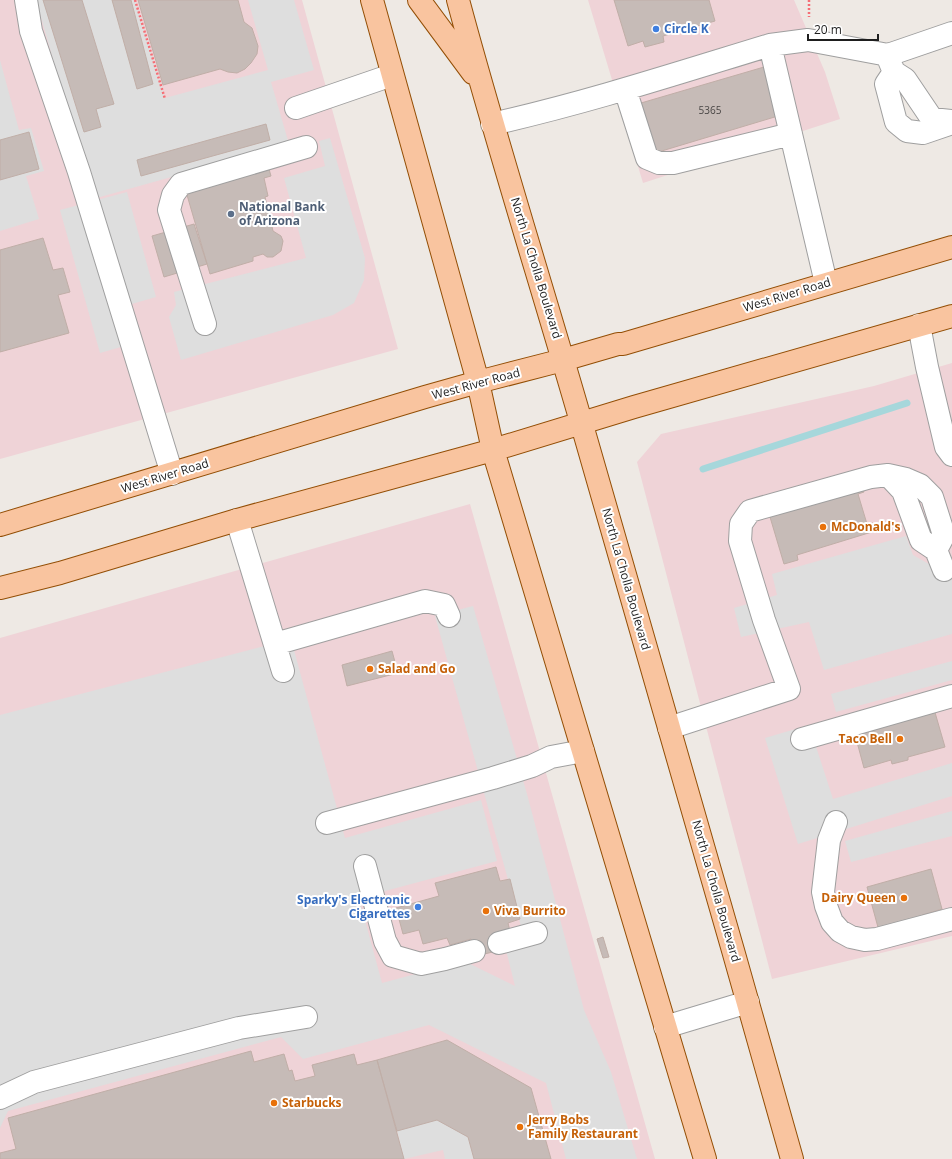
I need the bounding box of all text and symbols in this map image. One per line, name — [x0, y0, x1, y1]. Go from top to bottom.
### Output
scale bar — [808, 16, 878, 42]
place label: Circle K — [664, 20, 709, 37]
text: 20 m — [814, 21, 842, 38]
marker: Circle K — [651, 24, 661, 34]
house number: 5365 — [699, 103, 722, 117]
street label: North La Cholla Boulevard — [507, 195, 566, 341]
place label: National Bank of Arizona — [239, 198, 325, 229]
marker: National Bank of Arizona — [226, 209, 236, 219]
street label: West River Road — [741, 273, 833, 316]
street label: West River Road — [430, 364, 522, 403]
street label: West River Road — [119, 454, 211, 497]
street label: North La Cholla Boulevard — [598, 506, 655, 652]
place label: McDonald's — [831, 518, 900, 535]
marker: McDonald's — [818, 522, 828, 532]
place label: Salad and Go — [378, 660, 455, 677]
marker: Salad and Go — [365, 664, 375, 674]
place label: Taco Bell — [839, 730, 892, 747]
marker: Taco Bell — [895, 734, 905, 744]
street label: North La Cholla Boulevard — [688, 818, 745, 964]
place label: Dairy Queen — [821, 889, 896, 906]
place label: Sparky's Electronic Cigarettes — [297, 891, 410, 922]
marker: Dairy Queen — [899, 893, 909, 903]
marker: Sparky's Electronic Cigarettes — [413, 902, 423, 912]
place label: Viva Burrito — [494, 902, 566, 919]
marker: Viva Burrito — [481, 906, 491, 916]
place label: Starbucks — [282, 1094, 342, 1111]
marker: Starbucks — [269, 1098, 279, 1108]
place label: Jerry Bobs Family Restaurant — [527, 1111, 638, 1142]
marker: Jerry Bobs Family Restaurant — [515, 1122, 525, 1132]

